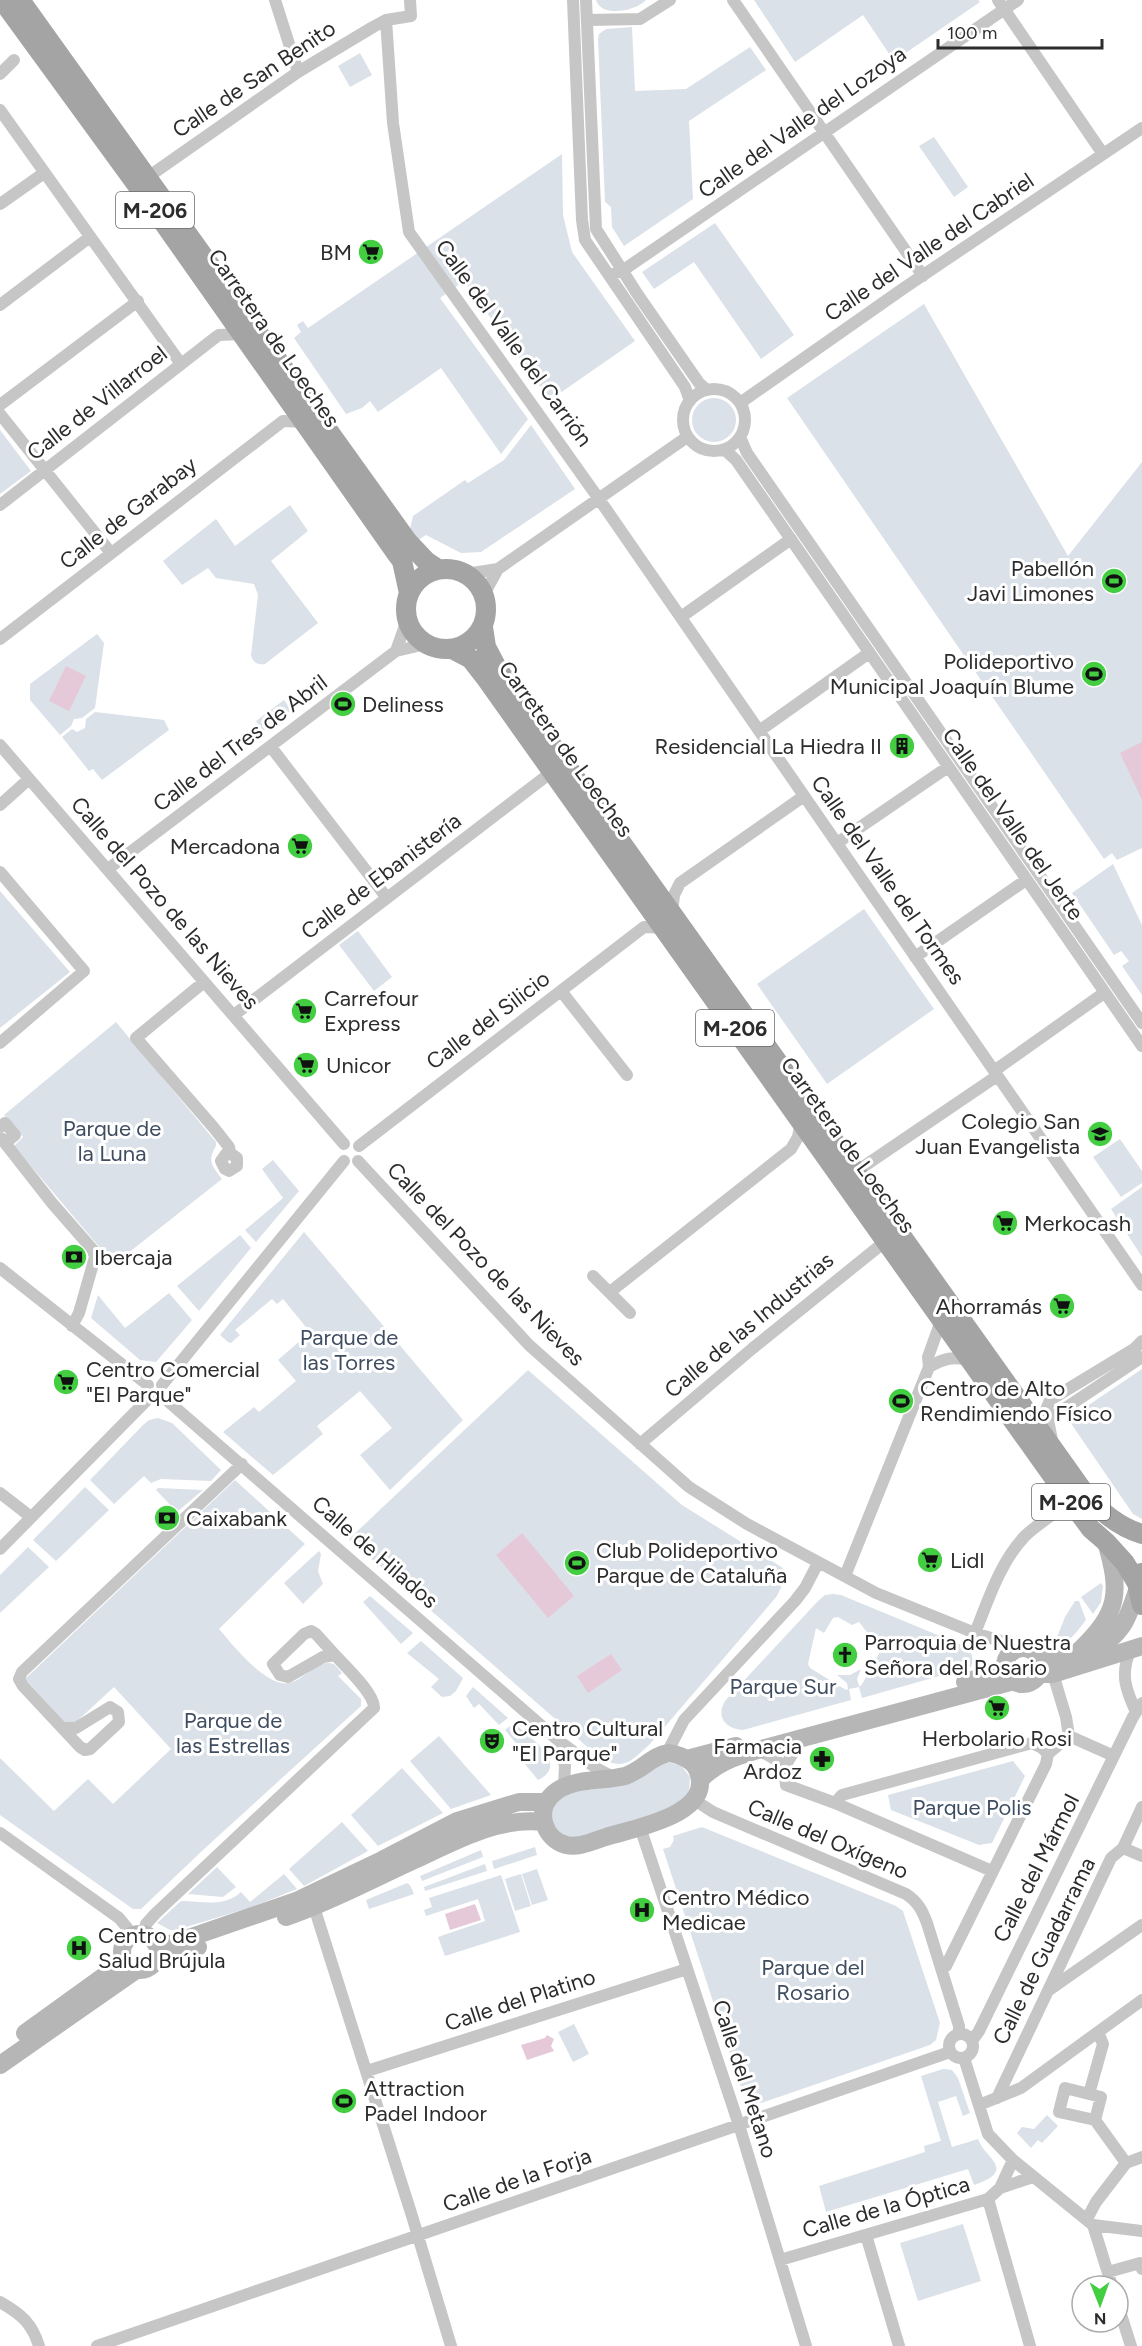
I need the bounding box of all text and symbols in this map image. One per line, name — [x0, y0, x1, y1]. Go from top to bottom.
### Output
scale bar — [938, 12, 1102, 50]
street label: Calle de San Benito — [167, 14, 341, 144]
text: 100 m — [947, 22, 997, 44]
street label: Calle del Valle del Lozoya — [693, 40, 911, 204]
street label: Calle del Valle del Cabriel — [819, 167, 1039, 327]
road number: M-206 — [116, 192, 194, 228]
street label: Calle del Valle del Carrión — [430, 234, 598, 452]
supermarket icon: BM — [356, 237, 386, 267]
place label: BM — [320, 239, 352, 266]
street label: Carretera de Loeches — [202, 244, 346, 432]
street label: Calle de Villarroel — [22, 340, 172, 466]
street label: Calle de Garabay — [54, 451, 202, 575]
place label: Pabellón Javi Limones — [967, 555, 1094, 607]
sports icon: Pabellón Javi Limones — [1099, 566, 1129, 596]
place label: Polideportivo Municipal Joaquín Blume — [830, 648, 1074, 700]
street label: Carretera de Loeches — [493, 656, 639, 842]
sports icon: Polideportivo Municipal Joaquín Blume — [1079, 659, 1109, 689]
street label: Calle del Tres de Abril — [148, 669, 332, 817]
sports icon: Deliness — [328, 689, 358, 719]
place label: Deliness — [362, 691, 444, 718]
street label: Calle del Valle del Jerte — [936, 723, 1090, 925]
building icon: Residencial La Hiedra II — [887, 731, 917, 761]
place label: Residencial La Hiedra II — [655, 733, 882, 760]
street label: Calle del Valle del Tormes — [805, 770, 971, 990]
street label: Calle del Pozo de las Nieves — [65, 791, 265, 1015]
street label: Calle de Ebanistería — [296, 807, 466, 945]
supermarket icon: Mercadona — [285, 831, 315, 861]
place label: Mercadona — [170, 833, 280, 860]
street label: Calle del Silicio — [421, 965, 555, 1075]
place label: Carrefour Express — [324, 985, 419, 1037]
supermarket icon: Carrefour Express — [289, 996, 319, 1026]
road number: M-206 — [696, 1010, 774, 1046]
supermarket icon: Unicor — [291, 1050, 321, 1080]
place label: Unicor — [326, 1052, 392, 1079]
street label: Carretera de Loeches — [775, 1052, 921, 1238]
place label: Colegio San Juan Evangelista — [915, 1108, 1080, 1160]
park label: Parque de la Luna — [63, 1115, 161, 1167]
school or university icon: Colegio San Juan Evangelista — [1085, 1119, 1115, 1149]
street label: Calle del Pozo de las Nieves — [381, 1156, 591, 1372]
supermarket icon: Merkocash — [990, 1208, 1020, 1238]
place label: Merkocash — [1024, 1210, 1131, 1237]
bank icon: Ibercaja — [59, 1242, 89, 1272]
place label: Ibercaja — [94, 1244, 173, 1271]
street label: Calle de las Industrias — [659, 1246, 839, 1404]
supermarket icon: Ahorramás — [1047, 1291, 1077, 1321]
place label: Ahorramás — [936, 1293, 1042, 1320]
park label: Parque de las Torres — [300, 1324, 398, 1376]
place label: Centro Comercial "El Parque" — [86, 1356, 260, 1408]
supermarket icon: Centro Comercial "El Parque" — [51, 1367, 81, 1397]
place label: Centro de Alto Rendimiendo Físico — [920, 1375, 1112, 1427]
sports icon: Centro de Alto Rendimiendo Físico — [886, 1386, 916, 1416]
road number: M-206 — [1032, 1484, 1110, 1520]
street label: Calle de Hilados — [306, 1490, 444, 1614]
bank icon: Caixabank — [152, 1503, 182, 1533]
place label: Caixabank — [186, 1505, 287, 1532]
place label: Club Polideportivo Parque de Cataluña — [596, 1537, 787, 1589]
supermarket icon: Lidl — [915, 1545, 945, 1575]
place label: Lidl — [950, 1547, 984, 1574]
sports icon: Club Polideportivo Parque de Cataluña — [562, 1548, 592, 1578]
place label: Parroquia de Nuestra Señora del Rosario — [864, 1629, 1071, 1681]
church icon: Parroquia de Nuestra Señora del Rosario — [830, 1640, 860, 1670]
park label: Parque Sur — [730, 1673, 837, 1700]
supermarket icon: Herbolario Rosi — [982, 1693, 1012, 1723]
park label: Parque de las Estrellas — [176, 1707, 290, 1759]
place label: Centro Cultural "El Parque" — [512, 1715, 663, 1767]
place label: Herbolario Rosi — [922, 1725, 1072, 1752]
theatre icon: Centro Cultural "El Parque" — [477, 1726, 507, 1756]
place label: Farmacia Ardoz — [713, 1733, 802, 1785]
pharmacy icon: Farmacia Ardoz — [807, 1744, 837, 1774]
street label: Calle del Mármol — [987, 1789, 1085, 1947]
street label: Calle del Oxígeno — [744, 1793, 912, 1885]
park label: Parque Polis — [912, 1794, 1032, 1821]
street label: Calle de Guadarrama — [987, 1853, 1101, 2049]
place label: Centro Médico Medicae — [662, 1884, 809, 1936]
hospital icon: Centro Médico Medicae — [627, 1895, 657, 1925]
place label: Centro de Salud Brújula — [98, 1922, 226, 1974]
hospital icon: Centro de Salud Brújula — [64, 1933, 94, 1963]
park label: Parque del Rosario — [761, 1954, 865, 2006]
street label: Calle del Platino — [441, 1963, 599, 2037]
street label: Calle del Metano — [707, 1997, 783, 2161]
place label: Attraction Padel Indoor — [364, 2075, 488, 2127]
sports icon: Attraction Padel Indoor — [329, 2086, 359, 2116]
street label: Calle de la Forja — [439, 2142, 595, 2218]
street label: Calle de la Óptica — [799, 2170, 973, 2244]
north arrow — [1070, 2274, 1130, 2334]
text: N — [1094, 2309, 1107, 2328]

